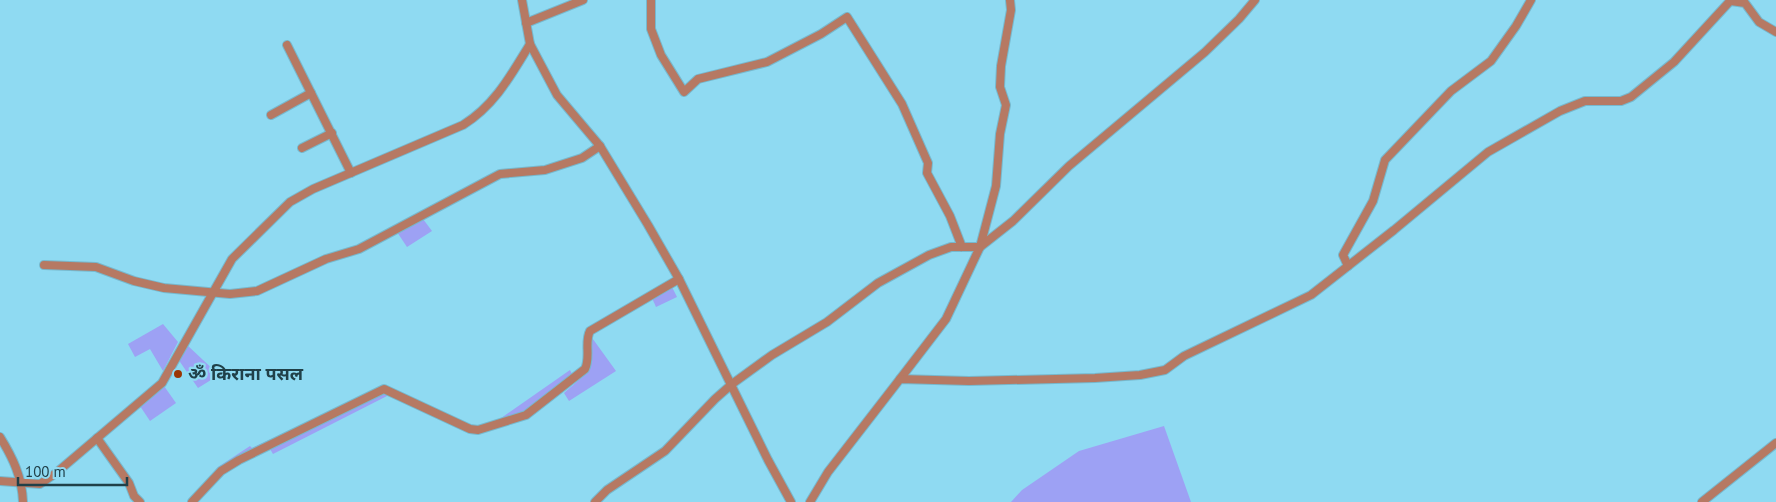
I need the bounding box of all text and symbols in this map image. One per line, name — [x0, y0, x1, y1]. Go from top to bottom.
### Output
place label: ॐ किराना पसल — [188, 362, 304, 385]
marker: ॐ किराना पसल — [172, 368, 184, 380]
scale bar — [18, 454, 126, 486]
text: 100 m — [25, 462, 66, 481]

